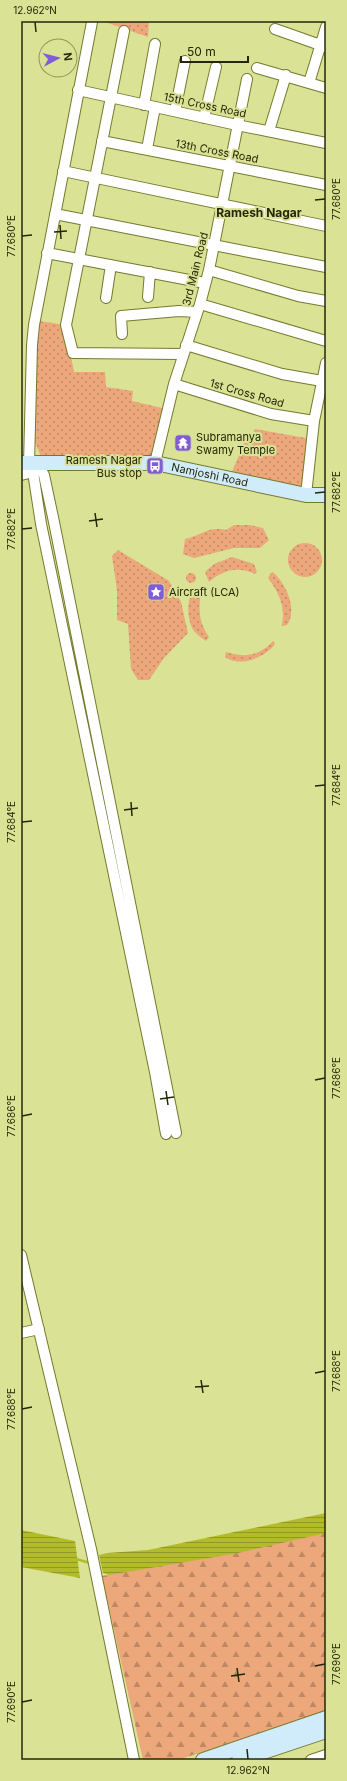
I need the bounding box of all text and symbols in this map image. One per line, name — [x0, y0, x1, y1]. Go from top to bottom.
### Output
text: 12.962°N — [13, 4, 57, 16]
north arrow — [38, 38, 78, 78]
scale bar — [181, 38, 248, 64]
text: 50 m — [187, 44, 216, 59]
text: N — [60, 52, 75, 62]
street label: 15th Cross Road — [162, 89, 248, 121]
street label: 13th Cross Road — [174, 136, 260, 166]
text: 77.680°E — [330, 178, 342, 220]
district label: Ramesh Nagar — [216, 205, 302, 220]
text: 77.680°E — [5, 215, 17, 257]
street label: 3rd Main Road — [179, 231, 211, 307]
street label: 1st Cross Road — [208, 376, 286, 410]
place label: Subramanya Swamy Temple — [196, 430, 275, 457]
temple icon: Subramanya Swamy Temple — [173, 433, 193, 453]
place label: Ramesh Nagar Bus stop — [66, 453, 142, 480]
bus stop icon: Ramesh Nagar Bus stop — [145, 456, 165, 476]
street label: Namjoshi Road — [170, 460, 249, 490]
text: 77.682°E — [330, 471, 342, 513]
text: 77.682°E — [5, 508, 17, 550]
place icon: Aircraft (LCA) — [146, 582, 166, 602]
place label: Aircraft (LCA) — [169, 585, 240, 599]
text: 77.684°E — [330, 764, 342, 806]
text: 77.684°E — [5, 801, 17, 843]
text: 77.686°E — [330, 1057, 342, 1099]
text: 77.686°E — [5, 1095, 17, 1137]
text: 77.688°E — [330, 1350, 342, 1392]
text: 77.688°E — [5, 1388, 17, 1430]
text: 77.690°E — [330, 1643, 342, 1685]
text: 77.690°E — [5, 1681, 17, 1723]
text: 12.962°N — [226, 1764, 270, 1776]

